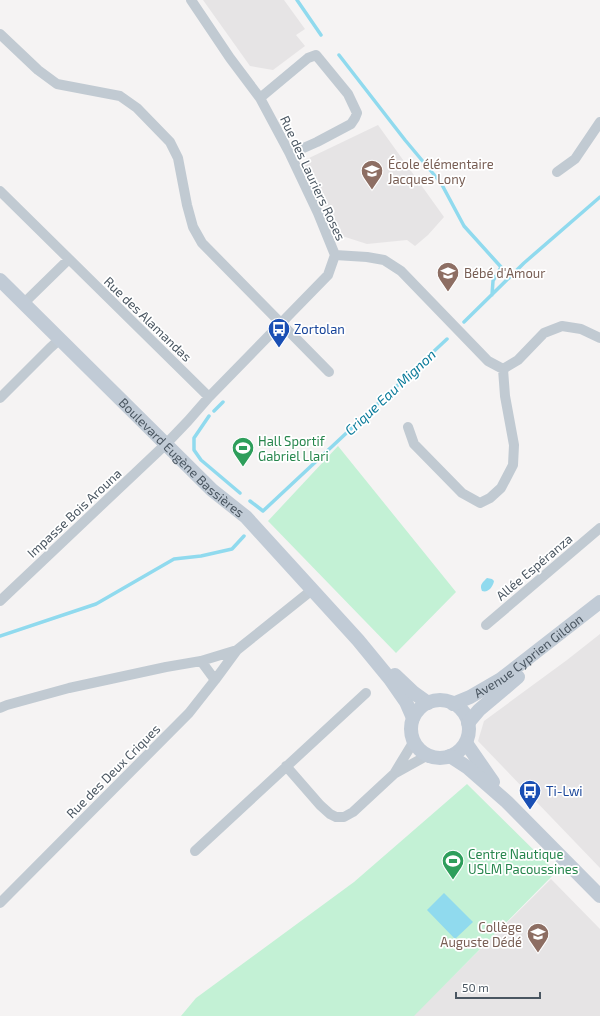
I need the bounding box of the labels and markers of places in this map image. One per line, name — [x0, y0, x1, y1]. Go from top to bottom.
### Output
place label: École élémentaire Jacques Lony — [388, 155, 494, 187]
school or university icon: École élémentaire Jacques Lony — [359, 158, 385, 191]
school or university icon: Bébé d'Amour — [435, 260, 461, 293]
place label: Bébé d'Amour — [464, 265, 546, 281]
bus stop icon: Zortolan — [266, 316, 292, 349]
place label: Zortolan — [294, 321, 345, 337]
place label: Hall Sportif Gabriel Llari — [258, 433, 329, 464]
sports icon: Hall Sportif Gabriel Llari — [230, 435, 256, 468]
bus stop icon: Ti-Lwi — [517, 778, 543, 811]
place label: Ti-Lwi — [546, 783, 583, 799]
place label: Centre Nautique USLM Pacoussines — [468, 846, 578, 877]
sports icon: Centre Nautique USLM Pacoussines — [440, 848, 466, 881]
place label: Collège Auguste Dédé — [440, 919, 522, 950]
school or university icon: Collège Auguste Dédé — [525, 921, 551, 954]

